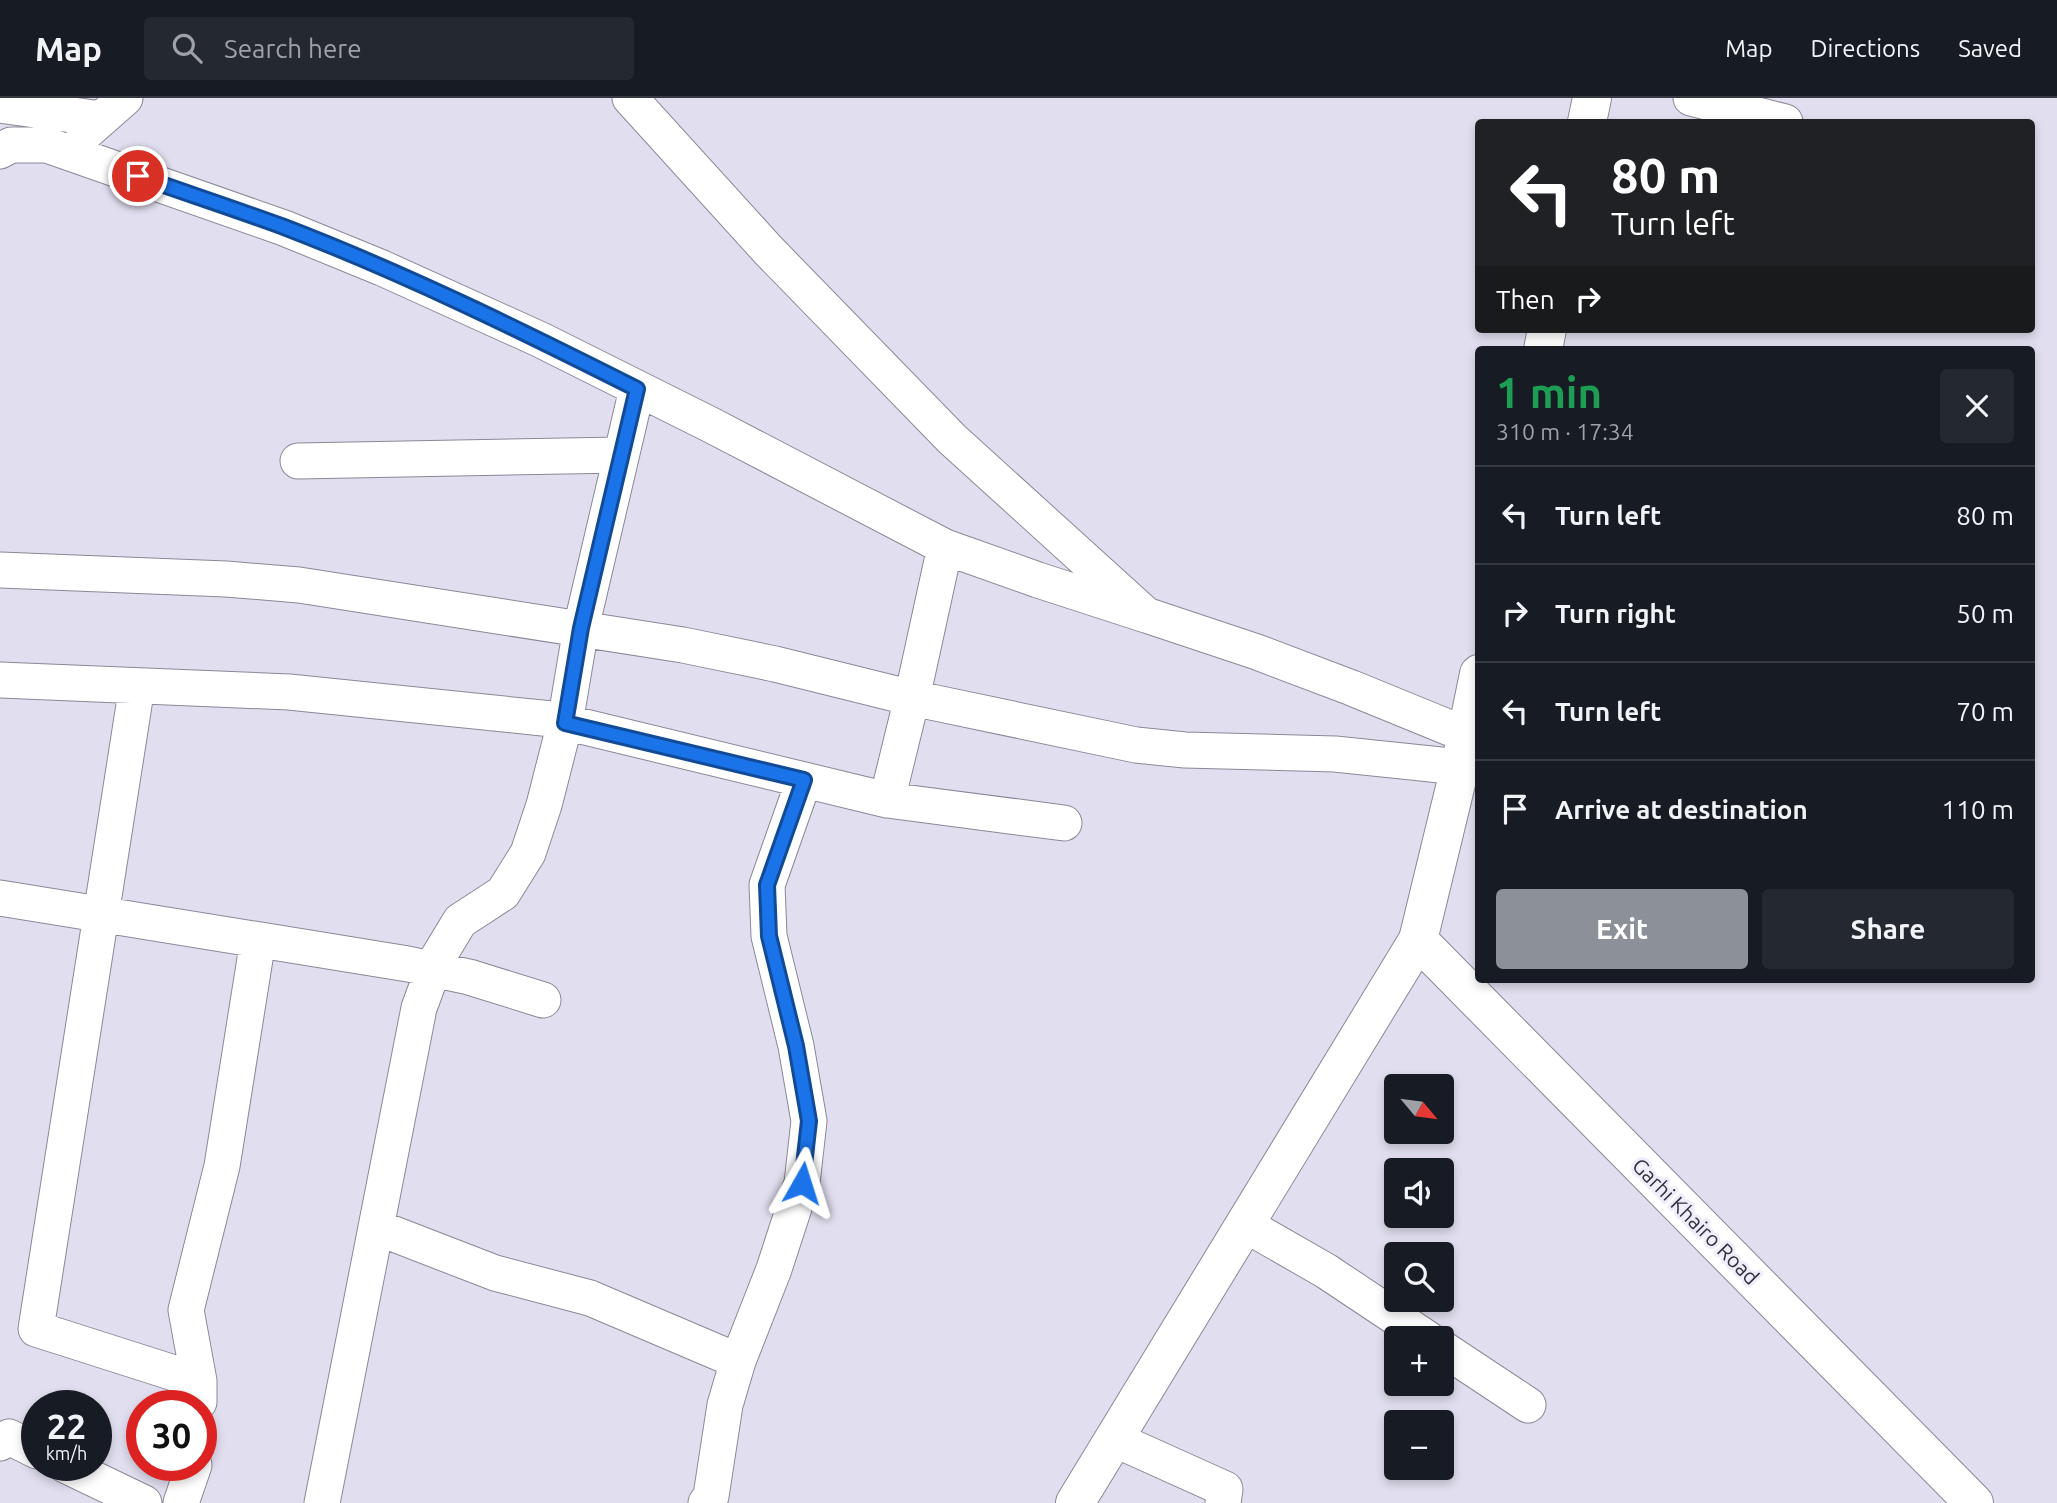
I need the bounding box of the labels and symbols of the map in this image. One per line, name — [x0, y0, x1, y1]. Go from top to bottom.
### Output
pin — [108, 146, 168, 206]
north arrow — [1384, 1074, 1454, 1144]
position arrow — [765, 1146, 839, 1220]
street label: Garhi Khairo Road — [1628, 1153, 1764, 1289]
speed limit sign: 30 — [126, 1390, 217, 1481]

